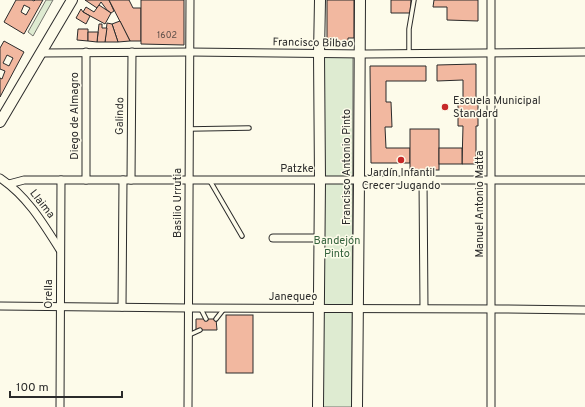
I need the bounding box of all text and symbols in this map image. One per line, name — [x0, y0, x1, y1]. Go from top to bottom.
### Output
house number: 1602 — [157, 30, 177, 41]
street label: Francisco Bilbao — [273, 35, 353, 51]
street label: Diego de Almagro — [68, 72, 82, 160]
place label: Escuela Municipal Standard — [453, 94, 541, 121]
street label: Galindo — [113, 97, 127, 135]
marker: Escuela Municipal Standard — [440, 102, 450, 112]
street label: Francisco Antonio Pinto — [340, 109, 354, 225]
street label: Manuel Antonio Matta — [473, 150, 487, 258]
marker: Jardín Infantil Crecer Jugando — [396, 155, 406, 165]
street label: Patzke — [280, 162, 314, 176]
place label: Jardín Infantil Crecer Jugando — [362, 166, 440, 193]
street label: Basilio Urrutia — [171, 168, 185, 238]
street label: Llaima — [26, 187, 58, 221]
park label: Bandejón Pinto — [314, 234, 360, 261]
street label: Orella — [42, 279, 56, 309]
street label: Janequeo — [269, 290, 318, 304]
scale bar — [10, 373, 122, 399]
text: 100 m — [16, 380, 49, 396]

